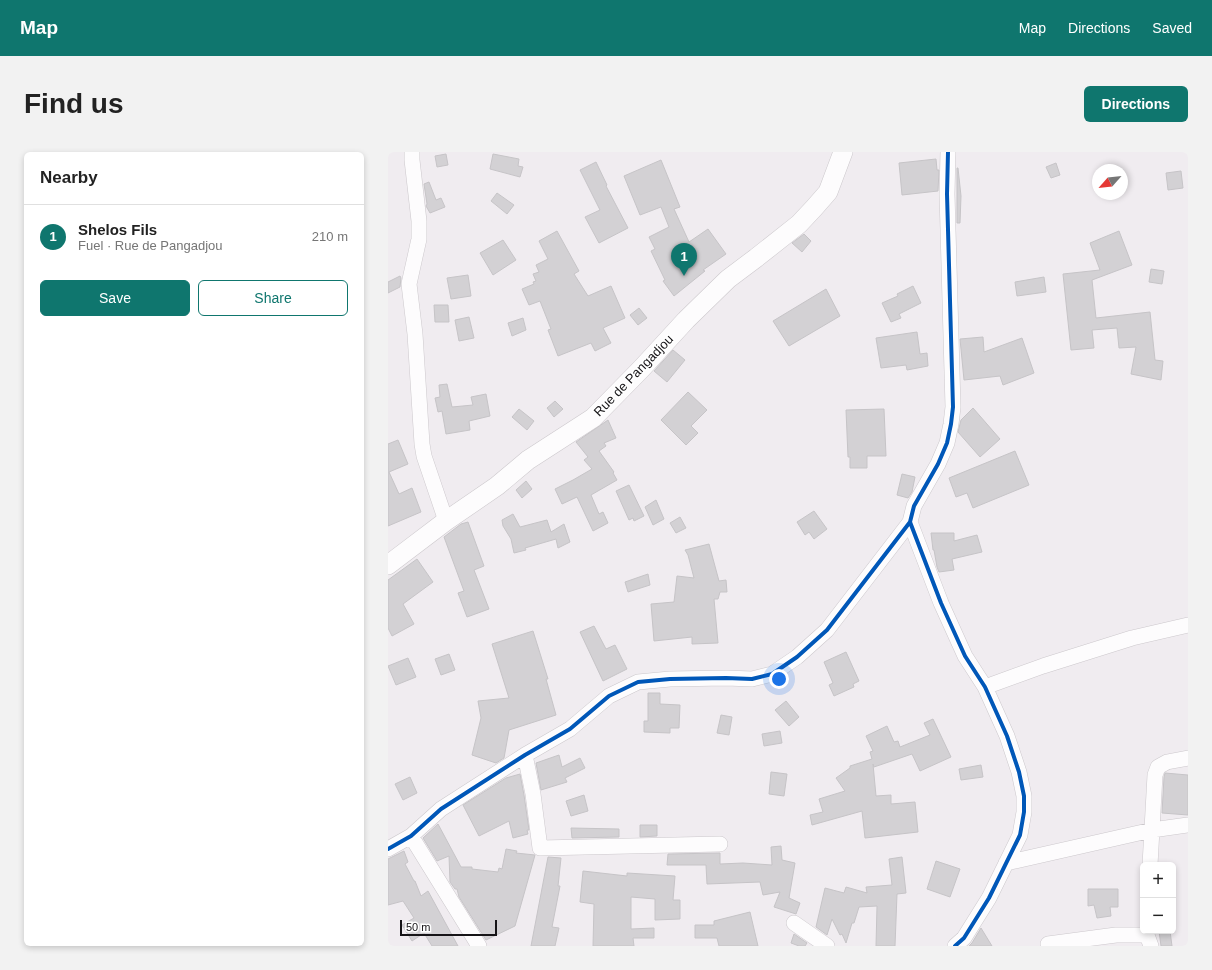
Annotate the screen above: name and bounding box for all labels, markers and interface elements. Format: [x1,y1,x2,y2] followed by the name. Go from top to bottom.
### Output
[20,17,58,38] text: Map
[1019,20,1046,36] text: Map
[1068,20,1130,36] text: Directions
[1152,20,1192,36] text: Saved
[1084,86,1188,122] button: Directions
[24,88,124,119] text: Find us
[1092,164,1128,200] north arrow
[40,168,98,187] text: Nearby
[78,221,157,238] text: Shelos Fils
[49,229,57,244] text: 1
[312,229,348,244] text: 210 m
[78,238,223,253] text: Fuel · Rue de Pangadjou
[671,243,697,276] pin: 1
[40,280,190,316] button: Save
[198,280,348,316] button: Share
[591,331,676,419] street label: Rue de Pangadjou
[769,669,789,689] your location
[1140,862,1176,934] map controls
[1140,862,1176,898] button: +
[1140,898,1176,934] button: −
[400,918,497,937] scale bar
[406,921,430,933] text: 50 m

